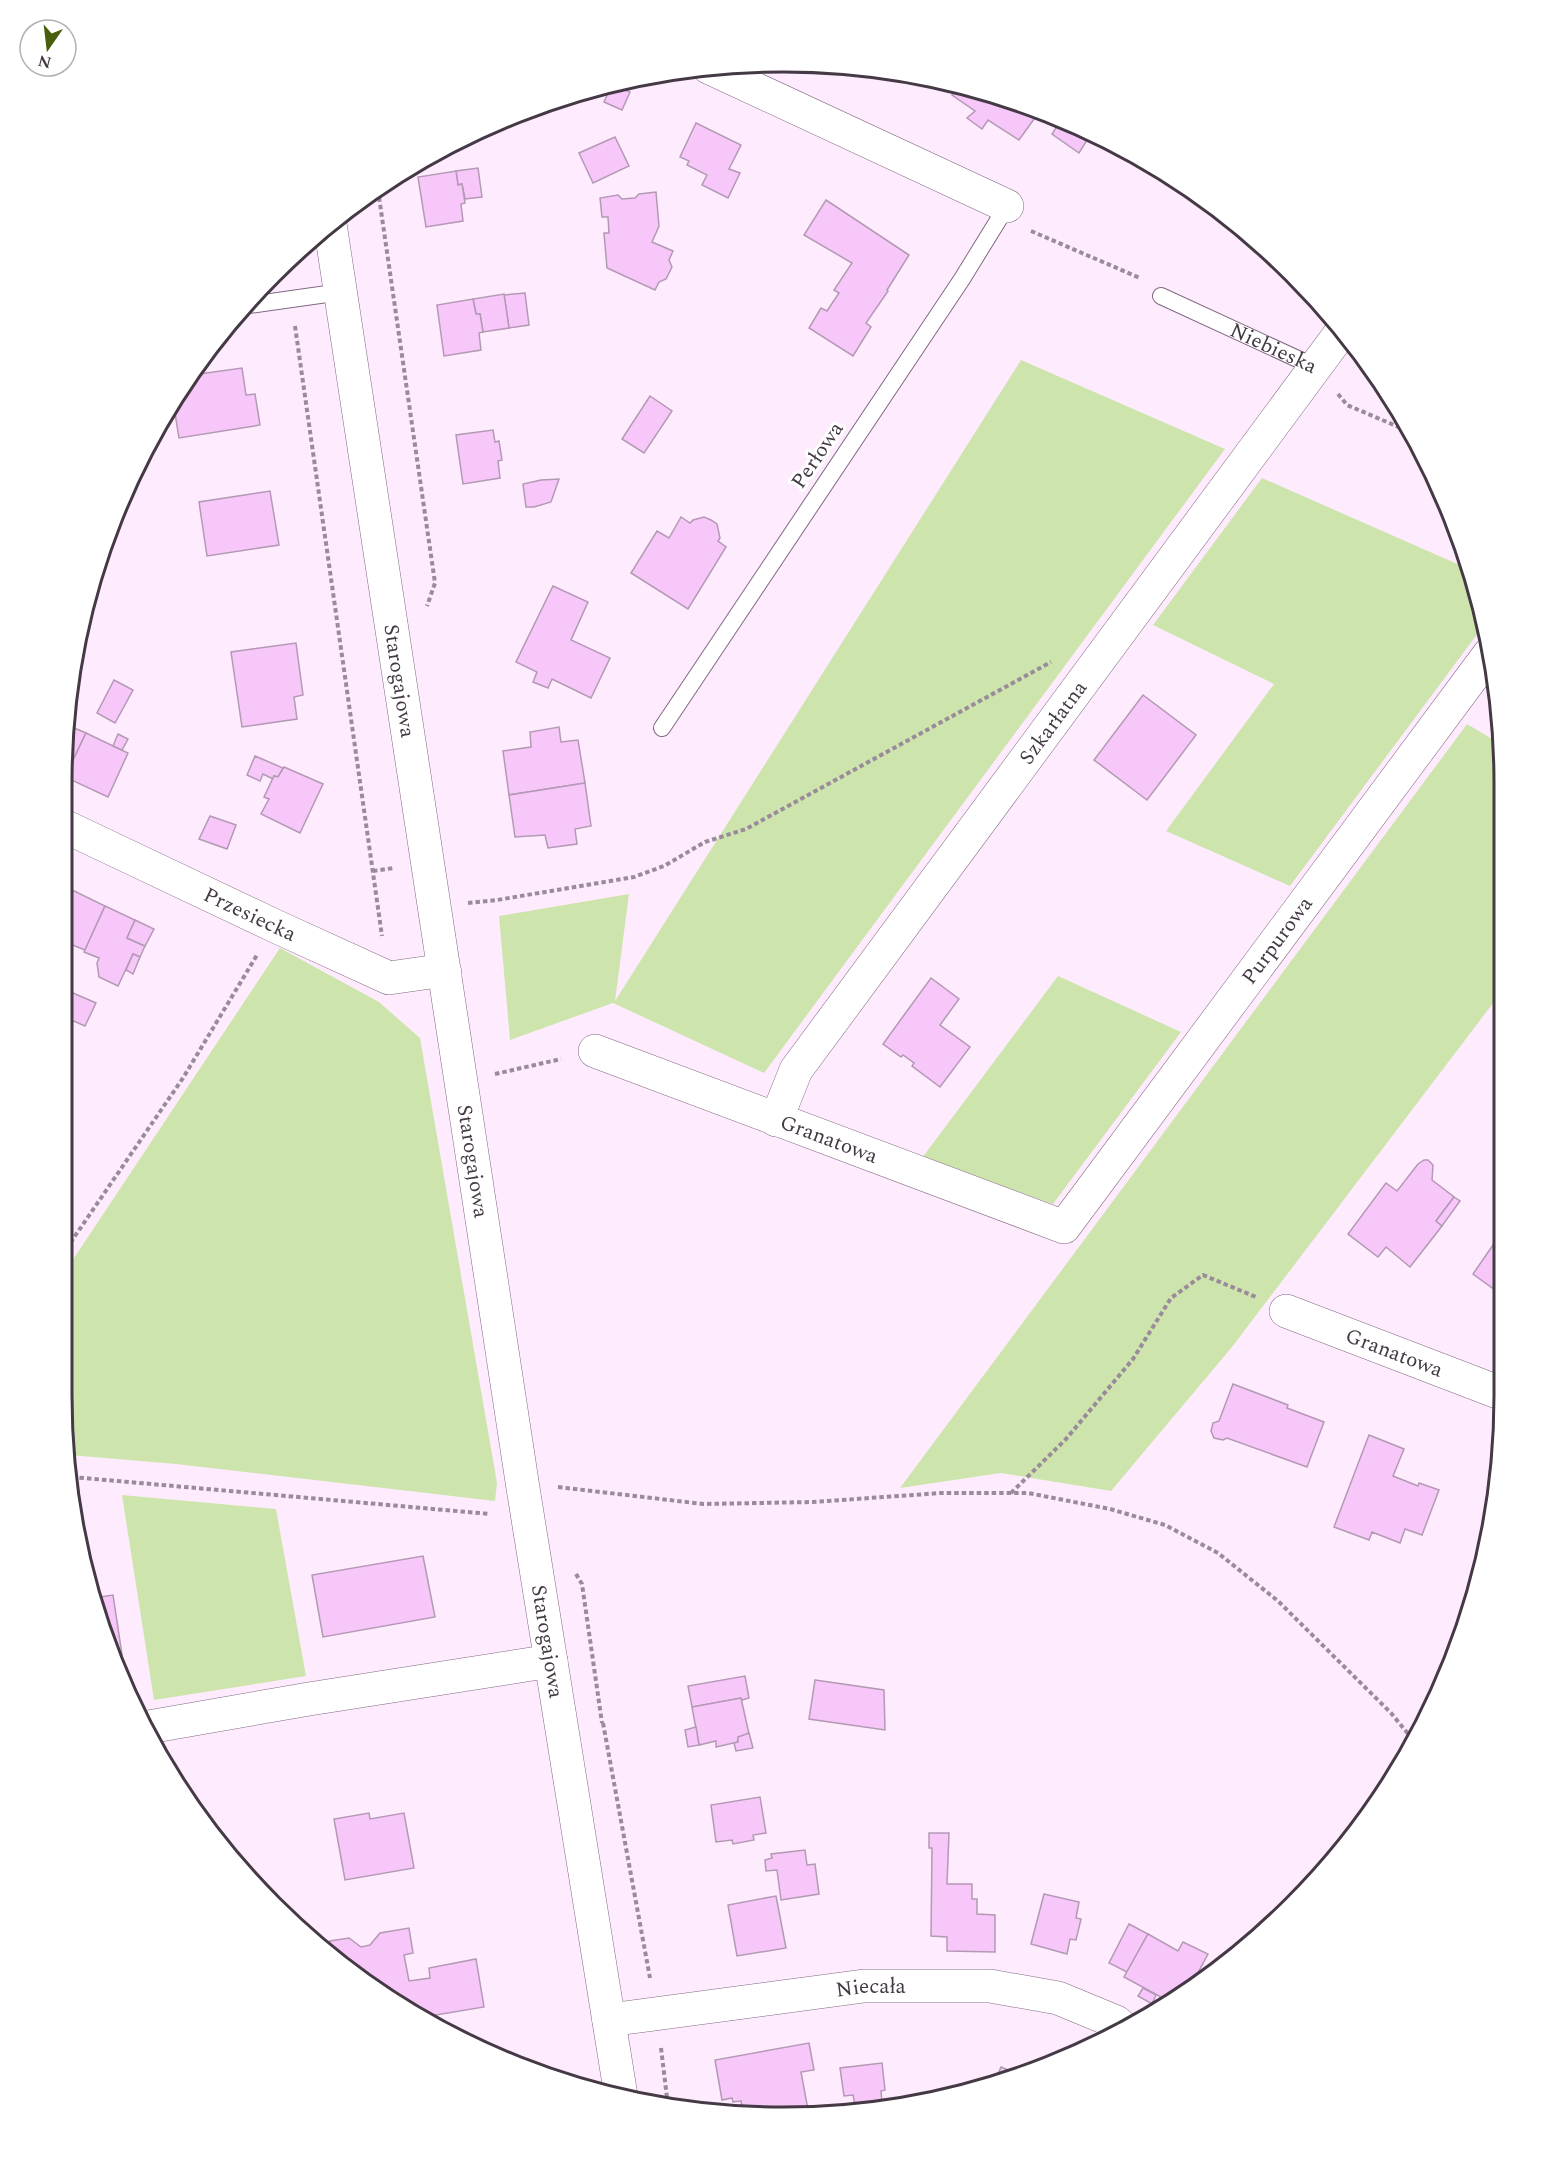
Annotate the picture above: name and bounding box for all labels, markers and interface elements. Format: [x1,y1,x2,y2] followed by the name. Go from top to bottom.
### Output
[18,18,78,78] north arrow
[35,48,54,75] text: N
[1224,315,1323,383] street label: Niebieska
[784,415,852,496] street label: Perłowa
[374,622,423,741] street label: Starogajowa
[1012,674,1096,772] street label: Szkarłatna
[198,879,302,951] street label: Przesiecka
[1234,889,1322,992] street label: Purpurowa
[448,1102,497,1221] street label: Starogajowa
[775,1107,883,1173] street label: Granatowa
[1341,1320,1448,1387] street label: Granatowa
[522,1583,572,1701] street label: Starogajowa
[834,1971,907,2007] street label: Niecała

